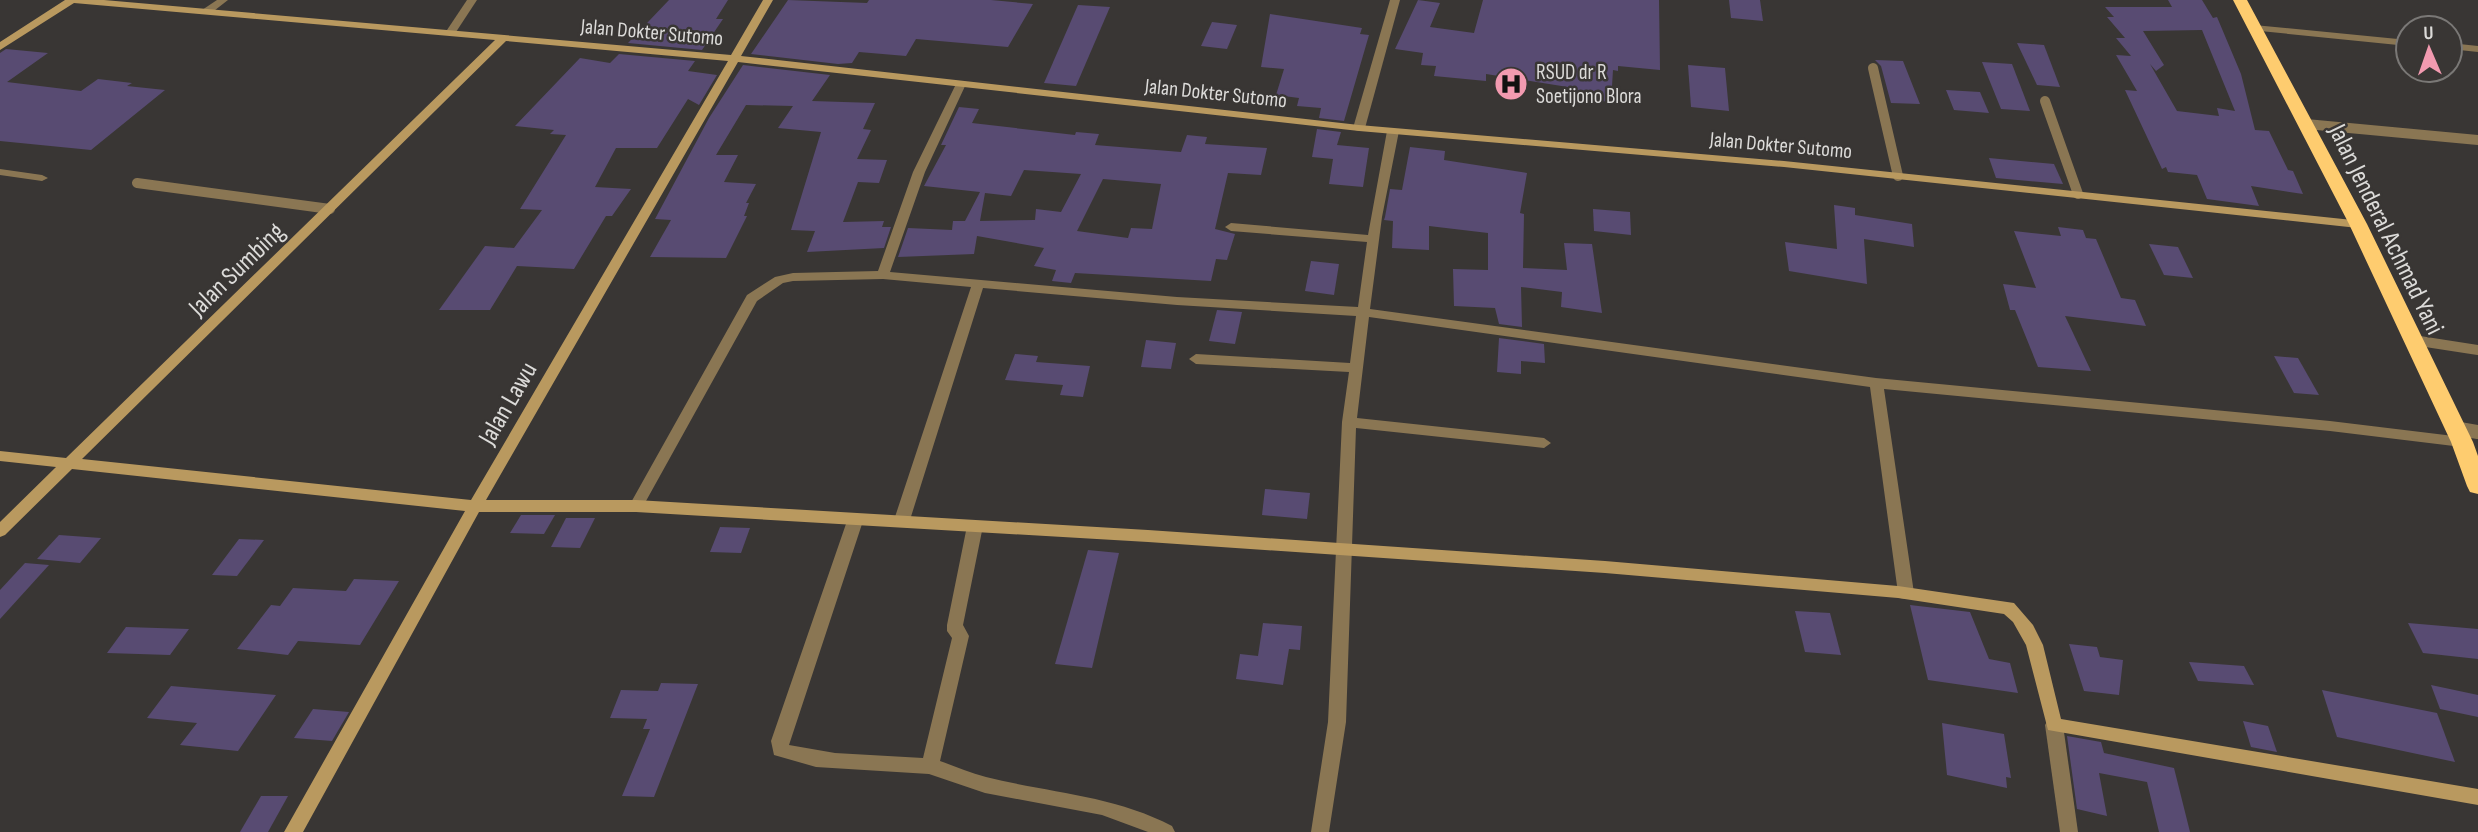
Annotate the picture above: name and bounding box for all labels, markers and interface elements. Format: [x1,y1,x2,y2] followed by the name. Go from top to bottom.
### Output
[579,14,724,51] street label: Jalan Dokter Sutomo
[2394,14,2464,84] north arrow
[2423,22,2434,45] text: U
[1536,60,1642,109] place label: RSUD dr R Soetijono Blora
[1492,65,1530,103] hospital icon: RSUD dr R Soetijono Blora
[1143,73,1288,113] street label: Jalan Dokter Sutomo
[2321,119,2450,340] street label: Jalan Jenderal Achmad Yani
[1708,127,1853,164] street label: Jalan Dokter Sutomo
[182,217,291,324] street label: Jalan Sumbing
[472,357,544,452] street label: Jalan Lawu

